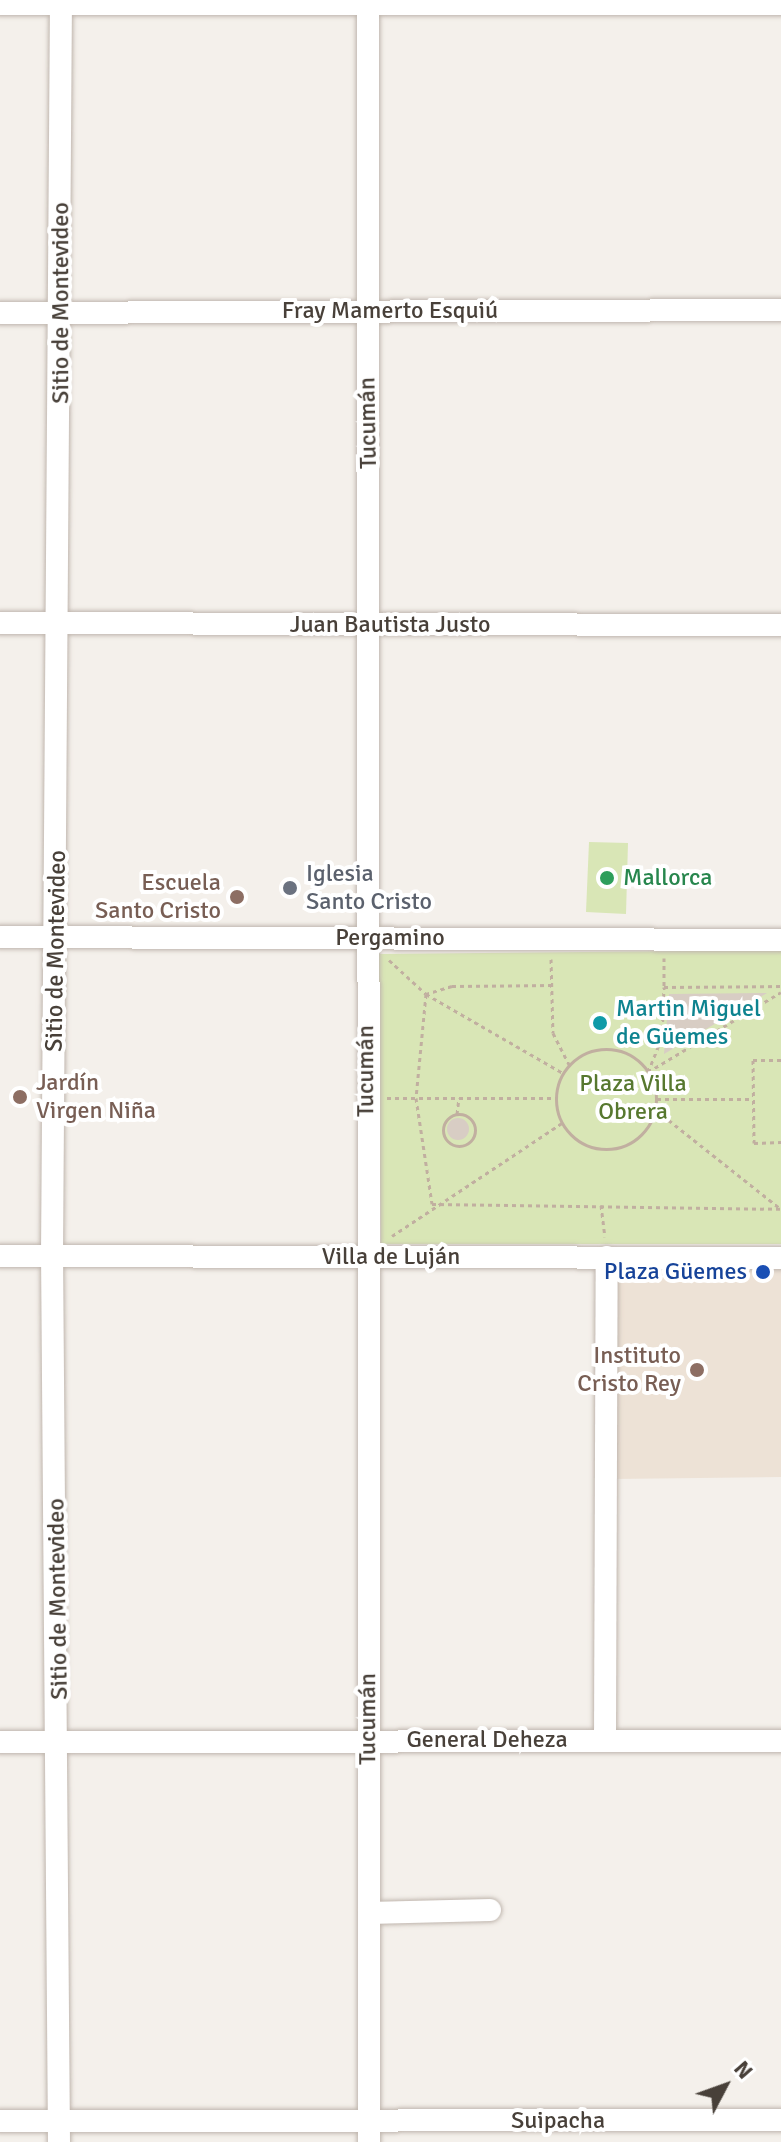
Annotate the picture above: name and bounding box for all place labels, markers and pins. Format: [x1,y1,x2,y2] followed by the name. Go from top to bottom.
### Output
[306,860,432,916] place label: Iglesia Santo Cristo
[623,864,712,892] place label: Mallorca
[95,869,221,925] place label: Escuela Santo Cristo
[598,869,616,887] marker: Mallorca
[281,879,299,897] marker: Iglesia Santo Cristo
[228,888,246,906] marker: Escuela Santo Cristo
[616,995,761,1051] place label: Martin Miguel de Güemes
[591,1014,609,1032] marker: Martin Miguel de Güemes
[36,1069,156,1125] place label: Jardín Virgen Niña
[11,1088,29,1106] marker: Jardín Virgen Niña
[604,1258,747,1286] place label: Plaza Güemes
[754,1263,772,1281] marker: Plaza Güemes
[577,1342,681,1398] place label: Instituto Cristo Rey
[688,1361,706,1379] marker: Instituto Cristo Rey

